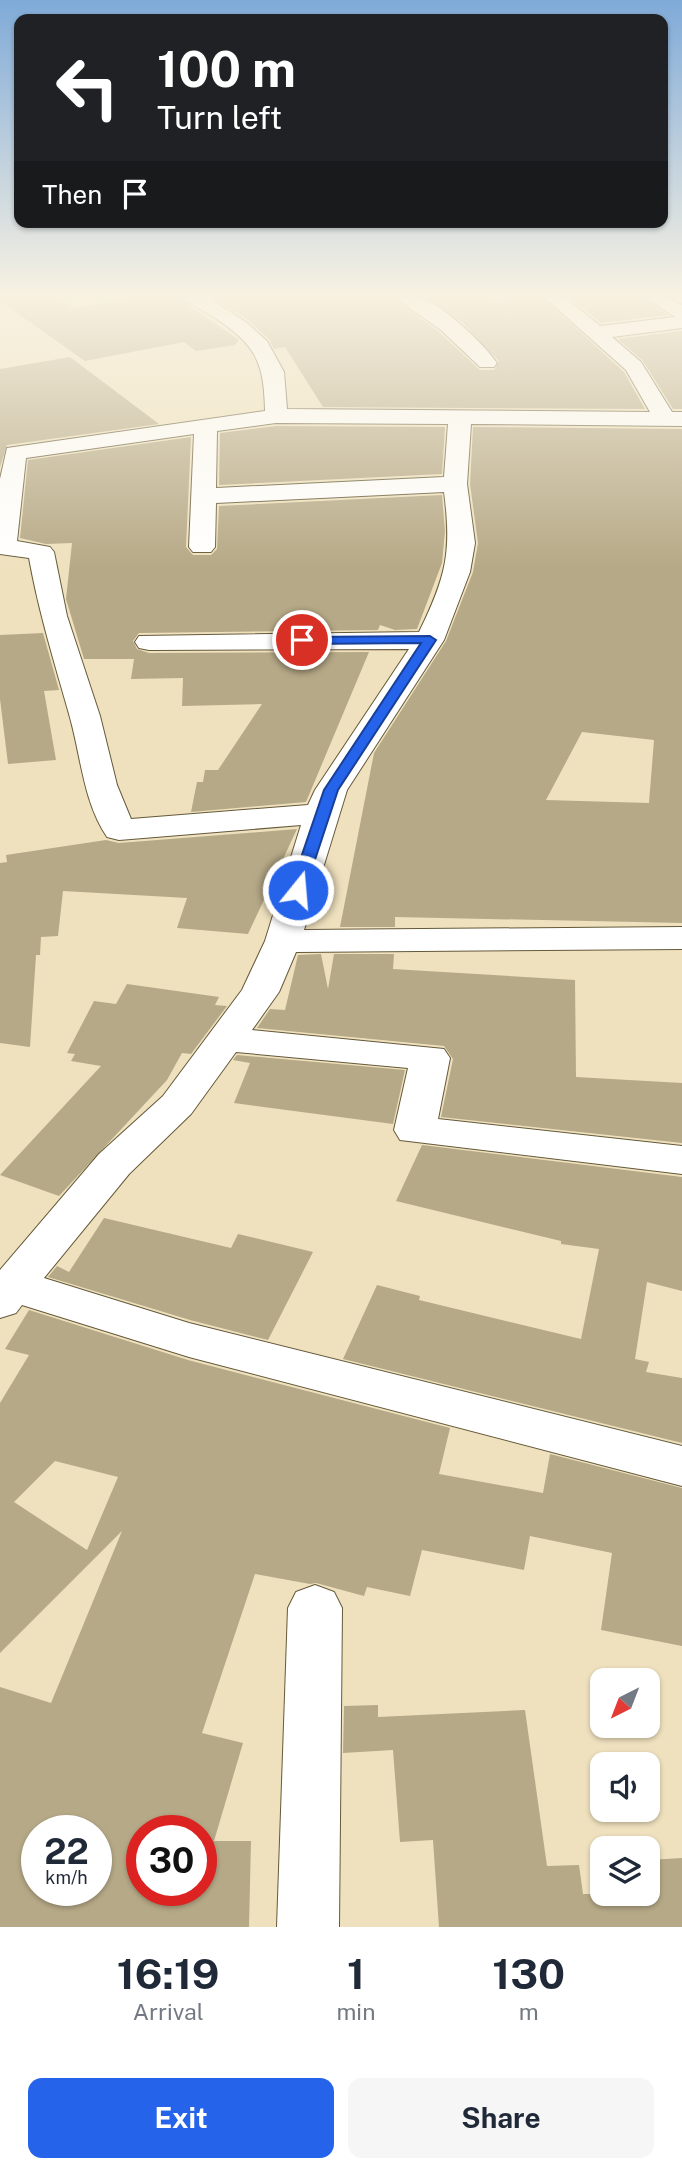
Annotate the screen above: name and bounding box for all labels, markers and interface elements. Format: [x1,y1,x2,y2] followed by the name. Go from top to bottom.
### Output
[157,40,296,98] text: 100 m
[42,42,133,133] icon: left
[157,99,282,136] text: Turn left
[116,175,154,213] icon: arrive
[42,179,102,210] text: Then
[272,610,332,670] pin
[283,621,321,659] icon: arrive
[261,853,335,927] position arrow
[590,1668,660,1738] north arrow
[590,1668,660,1906] map controls
[590,1752,660,1822] button: sound
[126,1815,217,1906] speed limit sign: 30
[44,1831,89,1872] text: 22
[590,1836,660,1906] button: layers
[45,1867,88,1888] text: km/h
[117,1949,220,1998] text: 16:19
[347,1949,365,1998] text: 1
[492,1949,565,1998] text: 130
[133,1998,204,2025] text: Arrival
[336,1998,375,2025] text: min
[519,1998,539,2025] text: m
[28,2078,334,2158] button: Exit
[348,2078,654,2158] button: Share

